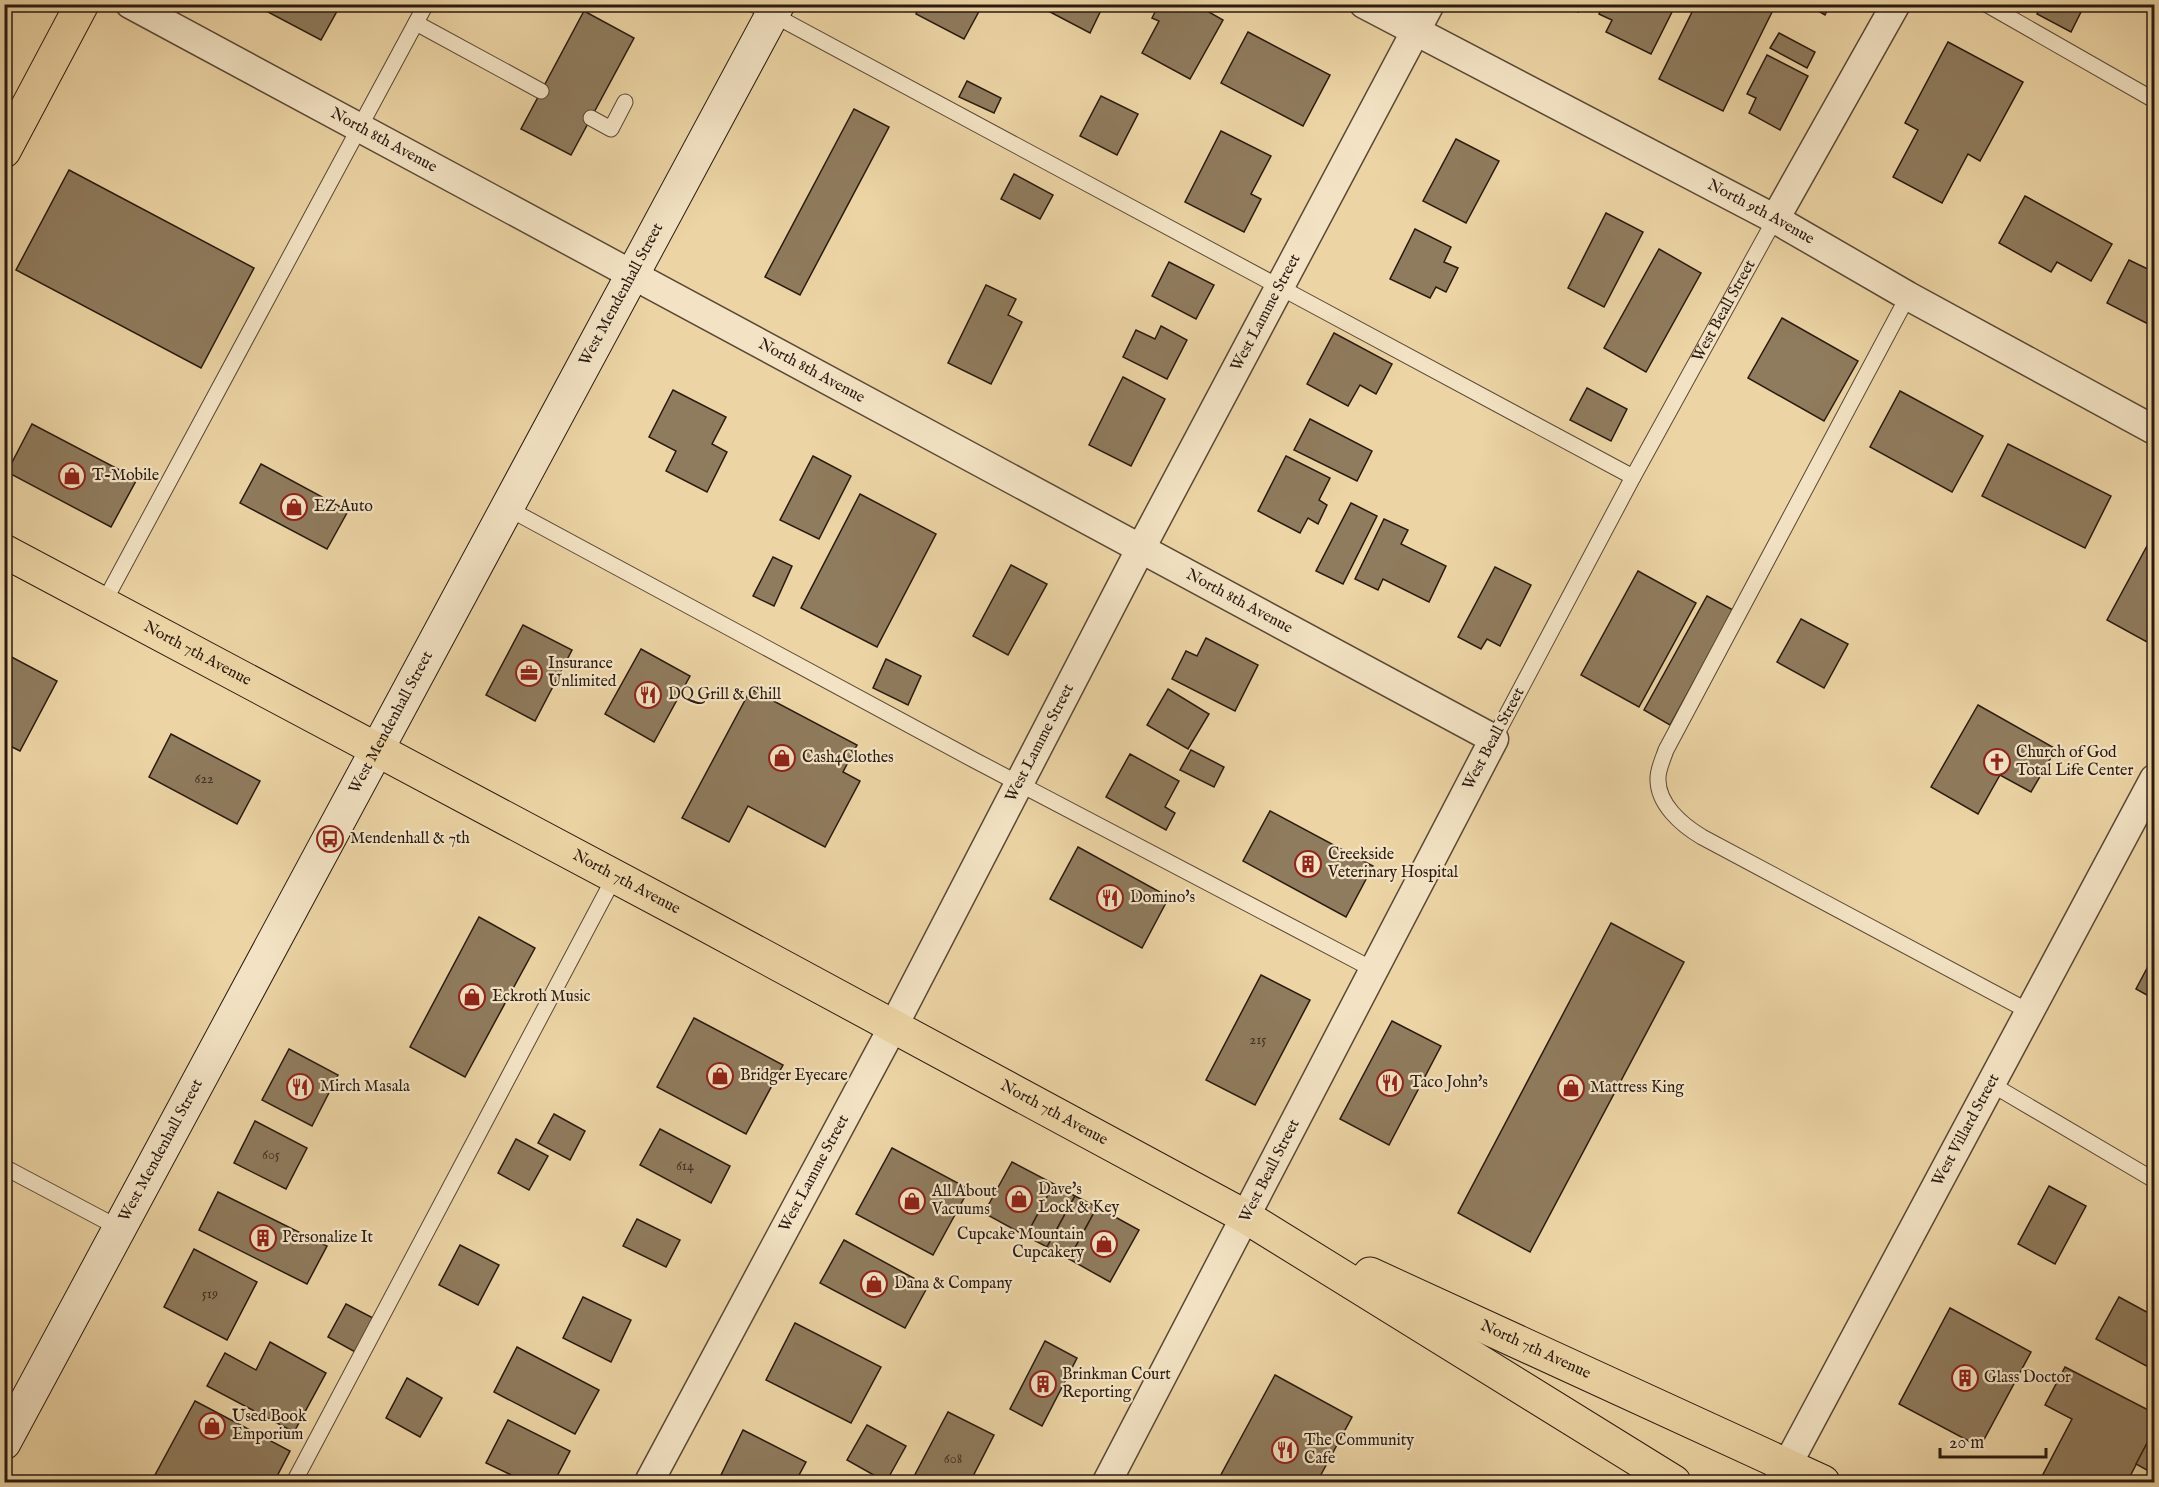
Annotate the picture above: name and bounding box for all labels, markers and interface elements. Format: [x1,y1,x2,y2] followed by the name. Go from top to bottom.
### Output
[327,104,440,177] street label: North 8th Avenue
[1704,175,1818,249] street label: North 9th Avenue
[575,219,668,369] street label: West Mendenhall Street
[1227,250,1306,375] street label: West Lamme Street
[1688,256,1761,366] street label: West Beall Street
[755,334,868,408] street label: North 8th Avenue
[57,461,87,491] shop icon: T-Mobile
[92,466,159,486] place label: T-Mobile
[279,492,309,522] shop icon: EZ Auto
[314,497,373,517] place label: EZ Auto
[1182,565,1296,639] street label: North 8th Avenue
[140,617,255,691] street label: North 7th Avenue
[345,647,438,797] street label: West Mendenhall Street
[548,654,617,692] place label: Insurance Unlimited
[514,658,544,688] office icon: Insurance Unlimited
[633,680,663,710] restaurant icon: DQ Grill & Chill
[1001,680,1079,805] street label: West Lamme Street
[1459,684,1530,794] street label: West Beall Street
[668,685,782,705] place label: DQ Grill & Chill
[767,743,797,773] shop icon: Cash4Clothes
[2016,743,2133,781] place label: Church of God Total Life Center
[1982,747,2012,777] church icon: Church of God Total Life Center
[802,748,894,768] place label: Cash4Clothes
[194,770,214,788] house number: 622
[315,824,345,854] bus stop icon: Mendenhall & 7th
[350,829,470,849] place label: Mendenhall & 7th
[1327,845,1459,883] place label: Creekside Veterinary Hospital
[569,846,684,919] street label: North 7th Avenue
[1293,849,1323,879] building icon: Creekside Veterinary Hospital
[1095,883,1125,913] restaurant icon: Domino's
[1130,888,1196,908] place label: Domino's
[457,982,487,1012] shop icon: Eckroth Music
[492,987,591,1007] place label: Eckroth Music
[1250,1031,1266,1049] house number: 215
[705,1061,735,1091] shop icon: Bridger Eyecare
[740,1066,848,1086] place label: Bridger Eyecare
[1375,1068,1405,1098] restaurant icon: Taco John's
[1928,1070,2005,1190] street label: West Villard Street
[285,1072,315,1102] restaurant icon: Mirch Masala
[1410,1073,1488,1093] place label: Taco John's
[1556,1073,1586,1103] shop icon: Mattress King
[115,1075,208,1225] street label: West Mendenhall Street
[997,1076,1111,1150] street label: North 7th Avenue
[320,1077,410,1097] place label: Mirch Masala
[1590,1078,1684,1098] place label: Mattress King
[775,1111,854,1236] street label: West Lamme Street
[1235,1116,1305,1226] street label: West Beall Street
[262,1146,280,1164] house number: 605
[676,1157,694,1175] house number: 614
[1038,1180,1120,1218] place label: Dave's Lock & Key
[931,1182,997,1220] place label: All About Vacuums
[1004,1184,1034,1214] shop icon: Dave's Lock & Key
[897,1186,927,1216] shop icon: All About Vacuums
[248,1223,278,1253] building icon: Personalize It
[957,1225,1084,1263] place label: Cupcake Mountain Cupcakery
[282,1228,374,1248] place label: Personalize It
[1089,1229,1119,1259] shop icon: Cupcake Mountain Cupcakery
[859,1269,889,1299] shop icon: Dana & Company
[894,1274,1013,1294] place label: Dana & Company
[202,1285,218,1303] house number: 519
[1477,1316,1594,1384] street label: North 7th Avenue
[1950,1363,1980,1393] building icon: Glass Doctor
[1062,1365,1171,1403] place label: Brinkman Court Reporting
[1984,1368,2071,1388] place label: Glass Doctor
[1028,1369,1058,1399] building icon: Brinkman Court Reporting
[232,1407,307,1445] place label: Used Book Emporium
[197,1411,227,1441] shop icon: Used Book Emporium
[1940,1421,2046,1459] scale bar
[1304,1431,1414,1469] place label: The Community Cafe
[1949,1432,1984,1455] text: 20 m
[1270,1435,1300,1465] restaurant icon: The Community Cafe
[944,1450,962,1468] house number: 608

